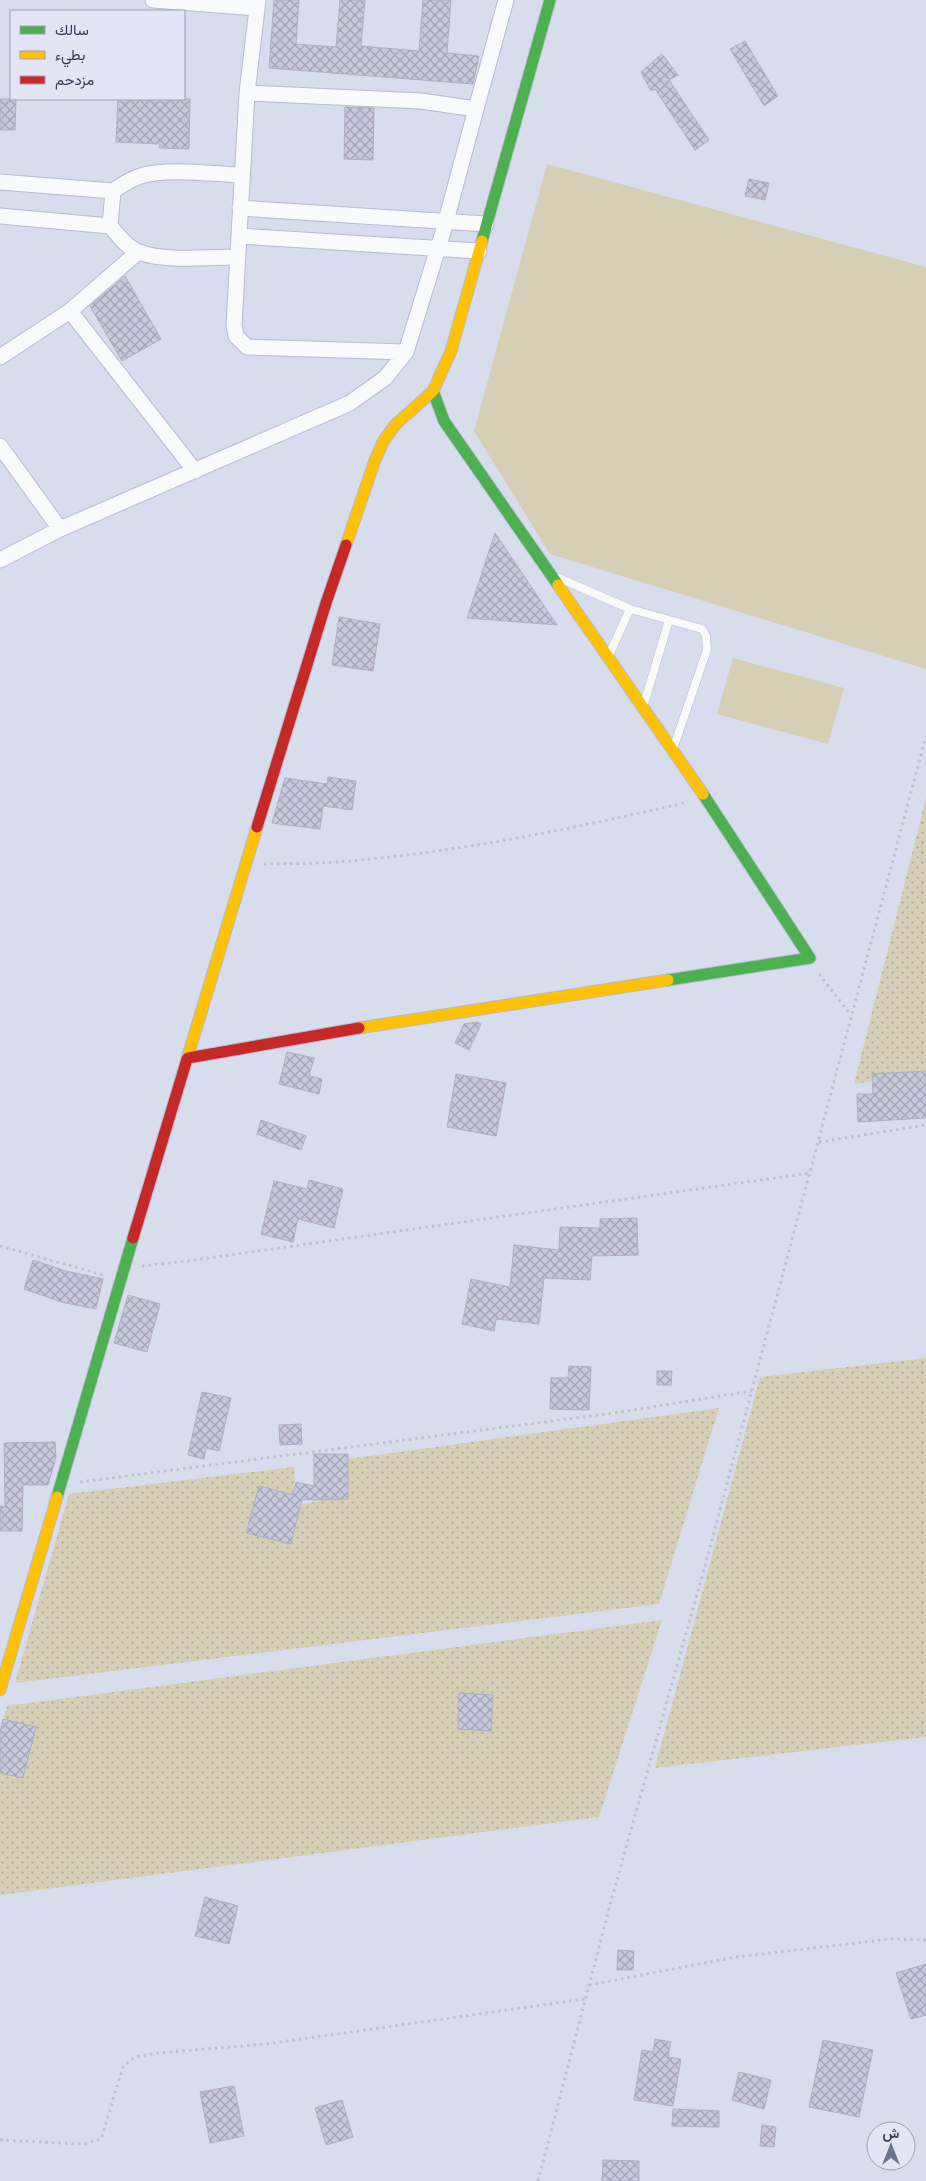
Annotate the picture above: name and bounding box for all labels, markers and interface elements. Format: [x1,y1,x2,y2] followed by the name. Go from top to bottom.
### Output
[10,10,185,100] legend
[55,20,89,39] text: سالك
[55,45,85,68] text: بطيء
[55,70,94,90] text: مزدحم
[866,2121,916,2171] north arrow
[883,2124,900,2142] text: ش

